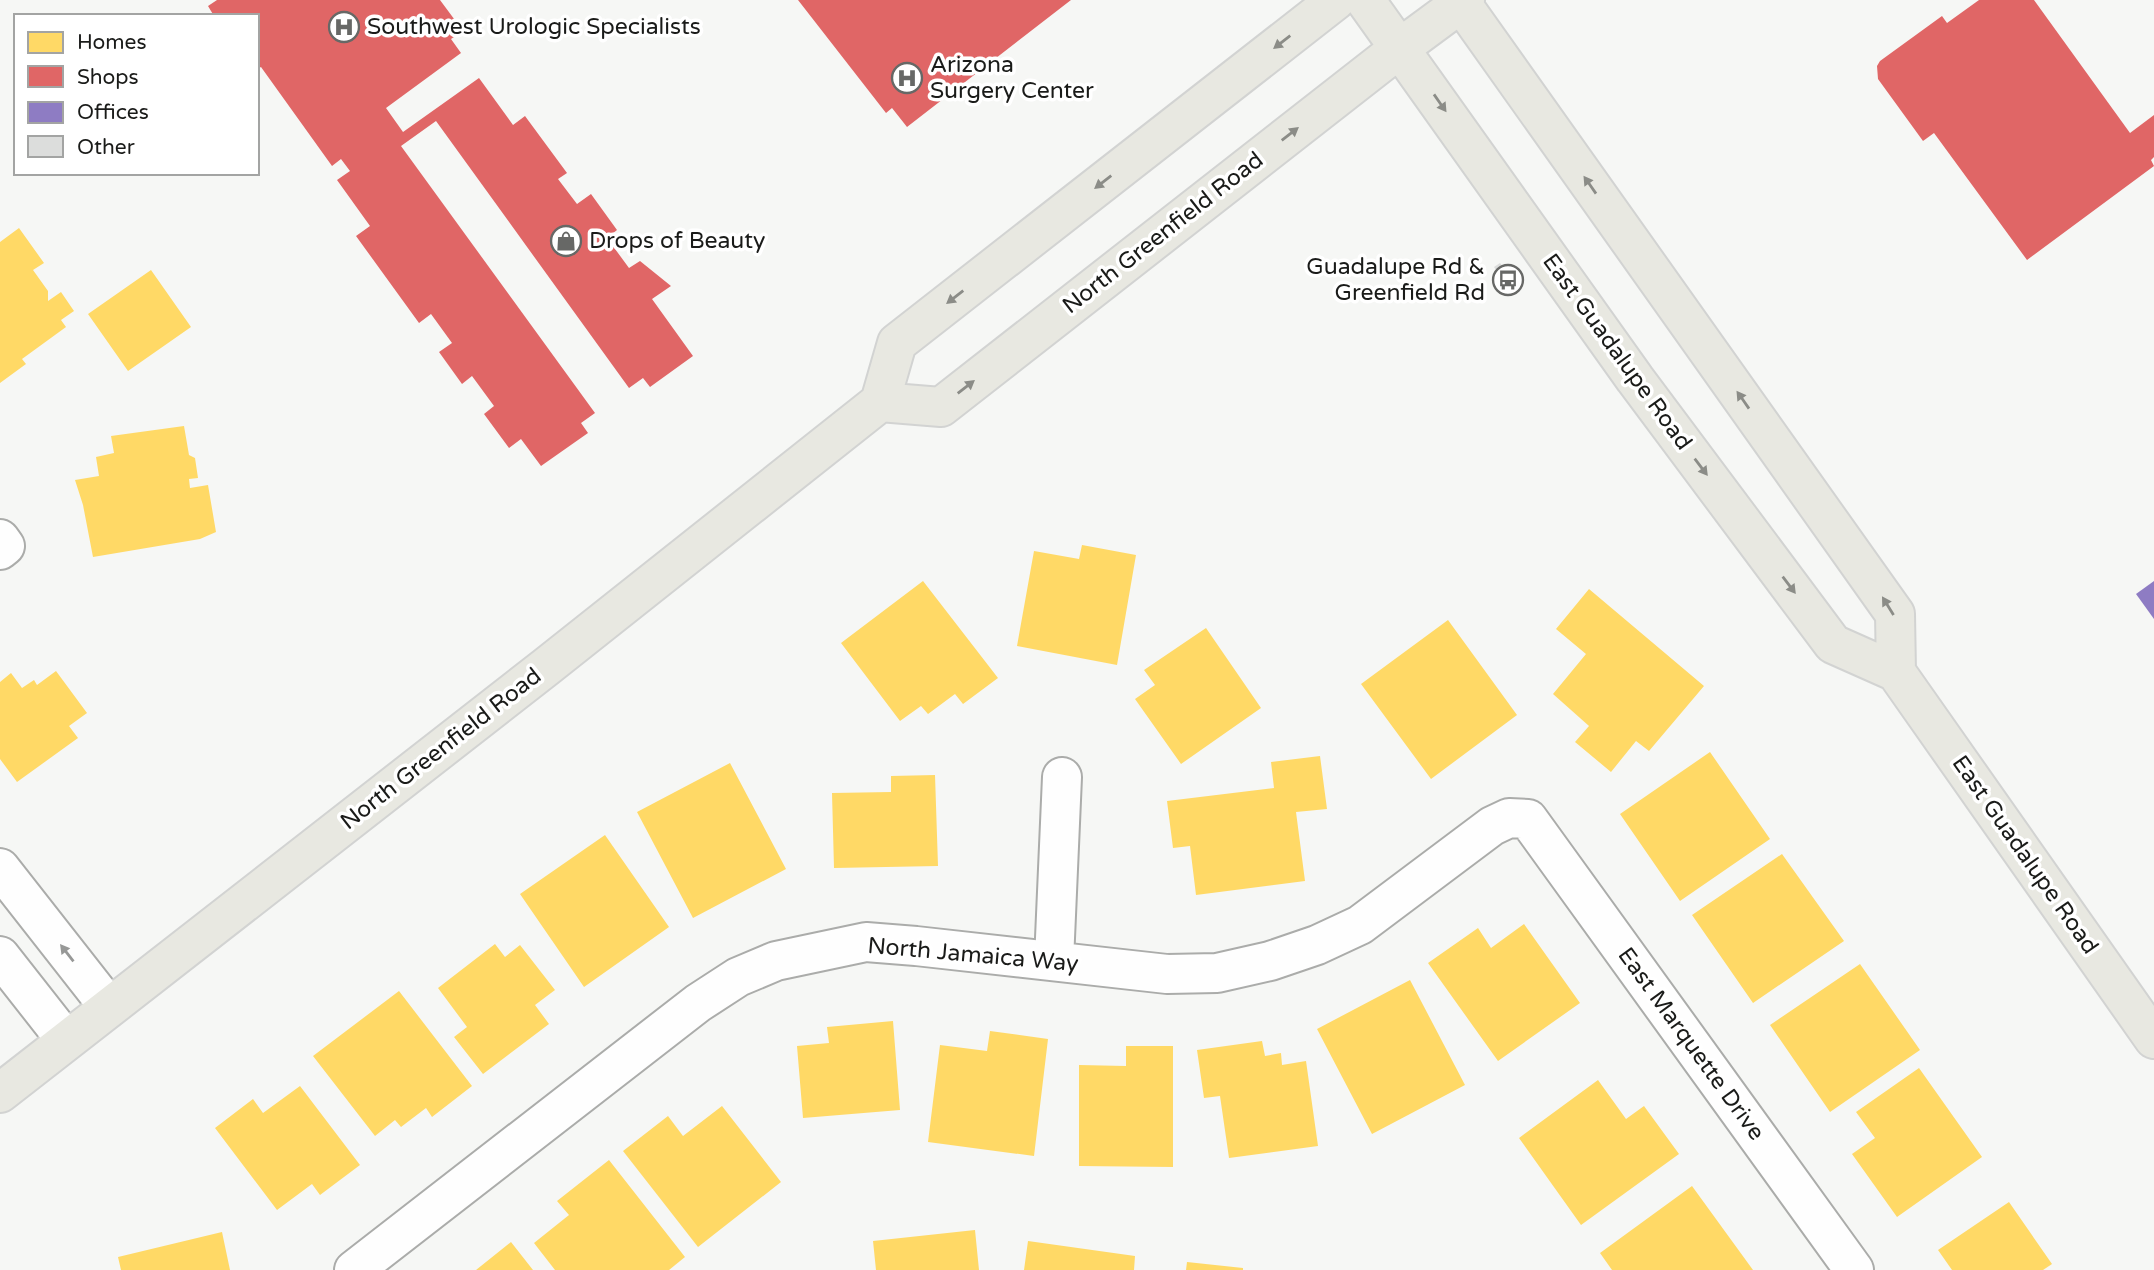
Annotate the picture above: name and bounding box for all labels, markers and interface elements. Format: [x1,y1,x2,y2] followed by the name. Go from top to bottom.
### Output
[327,10,361,44] hospital icon: Southwest Urologic Specialists
[367,13,701,41] place label: Southwest Urologic Specialists
[14,14,259,175] legend
[77,30,147,55] text: Homes
[1274,34,1291,49] one-way arrow
[930,51,1094,105] place label: Arizona Surgery Center
[890,61,924,95] hospital icon: Arizona Surgery Center
[77,65,139,90] text: Shops
[1433,94,1447,112] one-way arrow
[77,100,149,125] text: Offices
[1281,126,1299,141] one-way arrow
[77,135,135,160] text: Other
[1057,146,1269,320] street label: North Greenfield Road
[1094,174,1112,189] one-way arrow
[1584,176,1598,194] one-way arrow
[549,224,583,258] shop icon: Drops of Beauty
[589,227,765,255] place label: Drops of Beauty
[1536,248,1698,456] street label: East Guadalupe Road
[1306,253,1485,307] place label: Guadalupe Rd & Greenfield Rd
[1491,263,1525,297] bus stop icon: Guadalupe Rd & Greenfield Rd
[946,290,964,304] one-way arrow
[958,380,975,395] one-way arrow
[1736,391,1750,409] one-way arrow
[1693,458,1707,476] one-way arrow
[1781,576,1795,594] one-way arrow
[1882,596,1895,616] one-way arrow
[335,662,547,836] street label: North Greenfield Road
[1946,750,2104,960] street label: East Guadalupe Road
[866,932,1080,978] street label: North Jamaica Way
[1612,942,1770,1146] street label: East Marquette Drive
[60,945,75,962] one-way arrow

